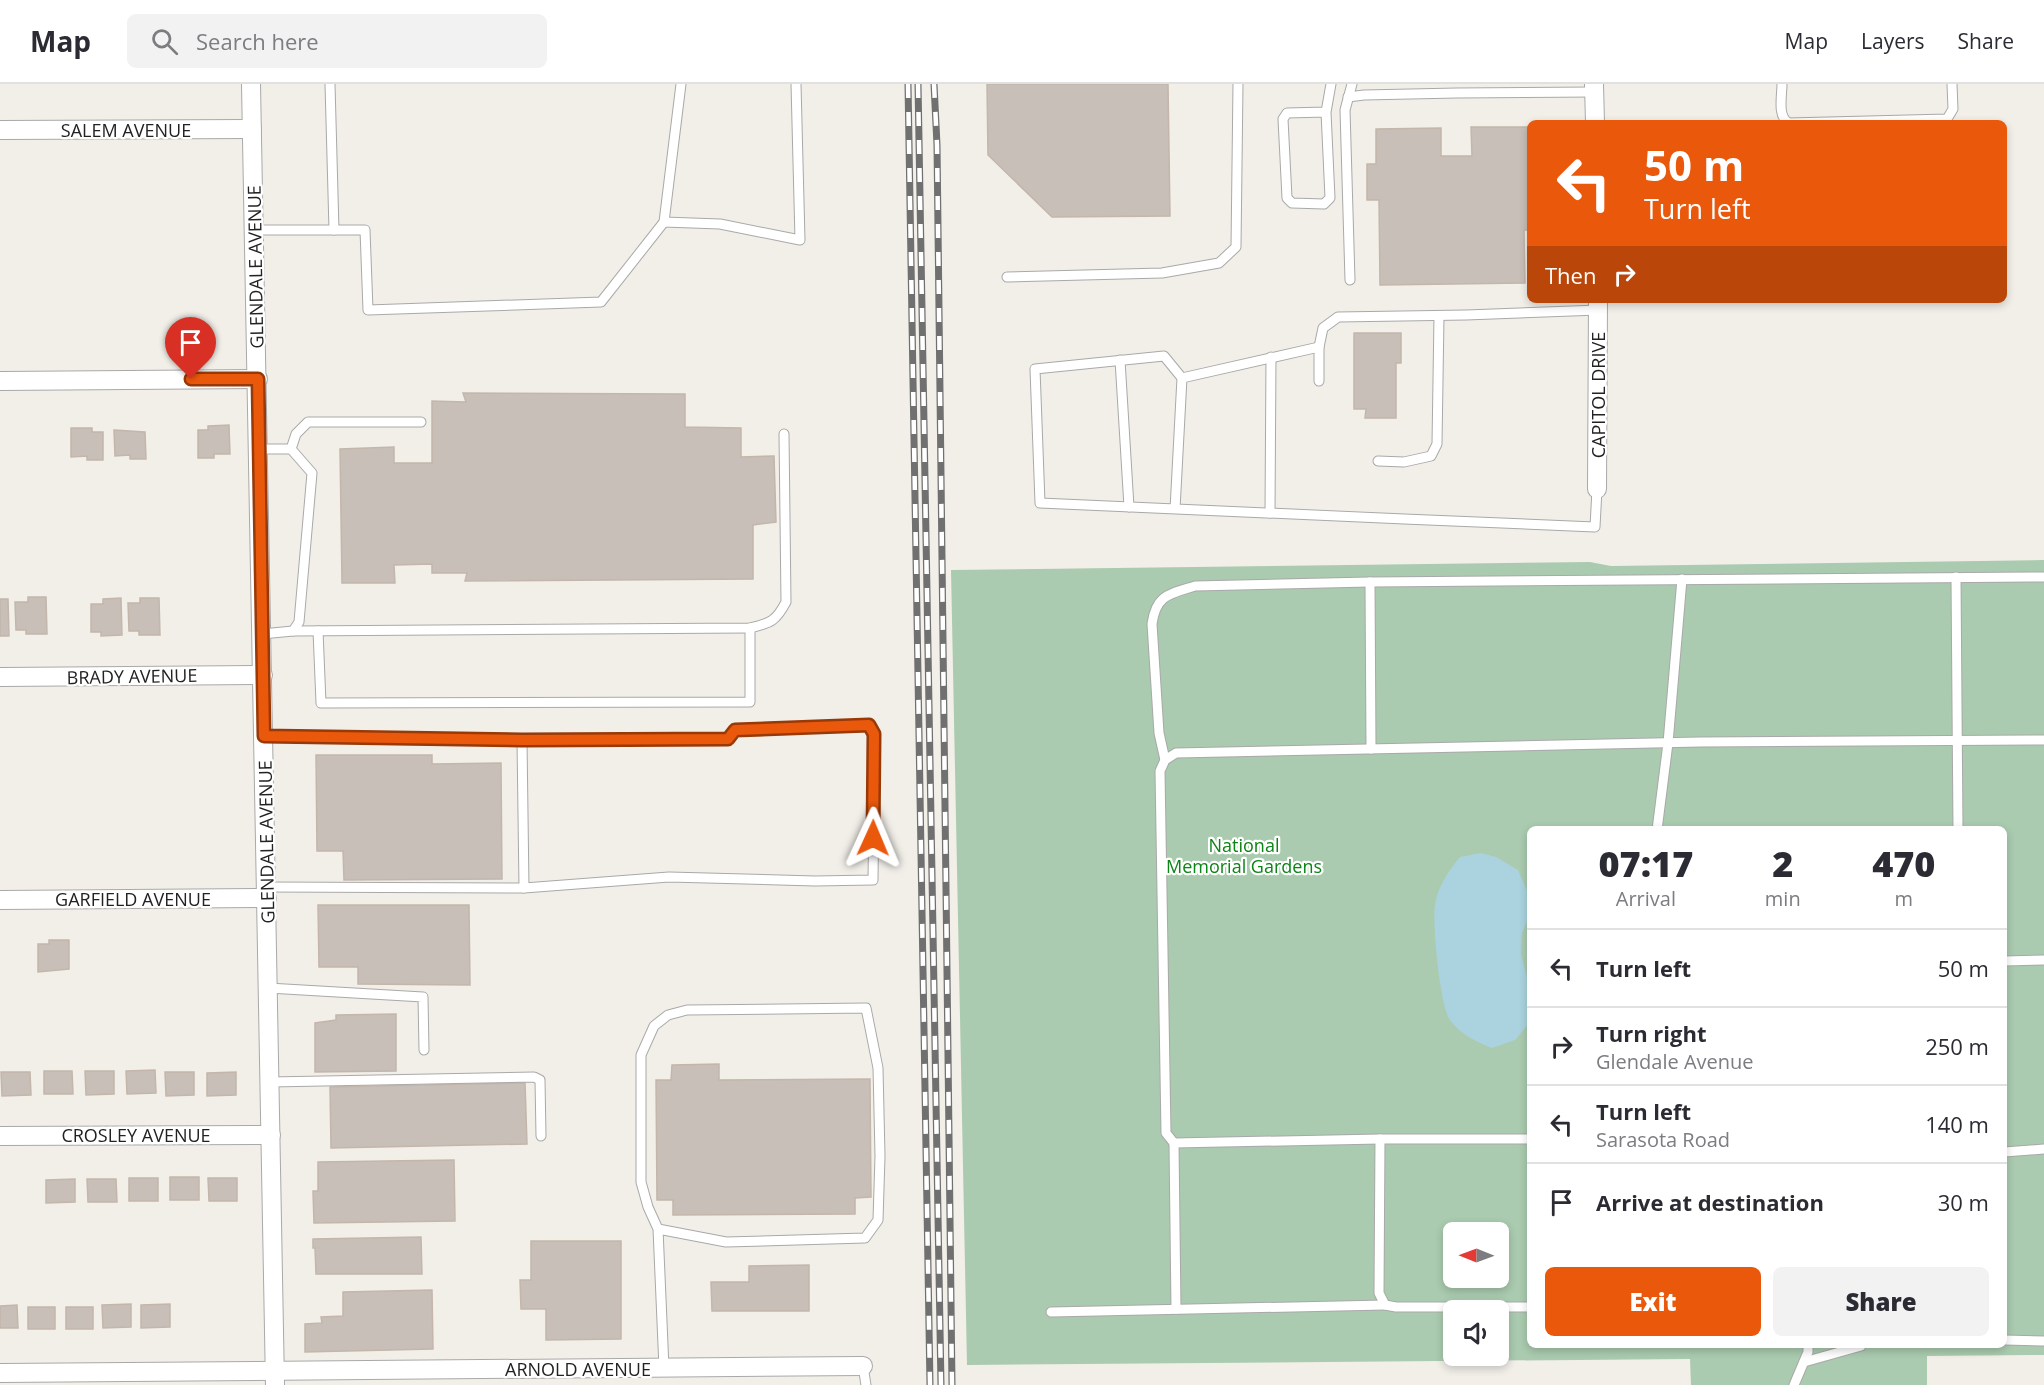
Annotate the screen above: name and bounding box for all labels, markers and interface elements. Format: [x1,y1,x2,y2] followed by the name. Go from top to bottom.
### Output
[127,14,547,68] search box
[30,22,91,60] text: Map
[148,25,181,58] icon: search
[196,26,319,56] text: Search here
[1785,27,1828,55] text: Map
[1861,27,1925,55] text: Layers
[1958,27,2014,55] text: Share
[61,118,191,142] street label: SALEM AVENUE
[1644,136,1744,193] text: 50 m
[1545,144,1623,222] icon: left
[242,185,268,349] street label: GLENDALE AVENUE
[1644,190,1751,227] text: Turn left
[1608,258,1641,291] icon: right
[1545,260,1596,290] text: Then
[165,317,216,379] pin
[174,326,207,359] icon: arrive
[1586,332,1610,458] street label: CAPITOL DRIVE
[66,663,198,689] street label: BRADY AVENUE
[253,760,279,924] street label: GLENDALE AVENUE
[841,806,905,870] position arrow
[1166,833,1322,878] park label: National Memorial Gardens
[1599,839,1693,888] text: 07:17
[1772,839,1793,888] text: 2
[1872,839,1935,888] text: 470
[1616,885,1676,912] text: Arrival
[1765,885,1801,912] text: min
[1895,885,1913,912] text: m
[55,887,211,911] street label: GARFIELD AVENUE
[1545,952,1578,985] icon: left
[1596,953,1691,983] text: Turn left
[1938,953,1989,983] text: 50 m
[1596,1018,1707,1048] text: Turn right
[1545,1030,1578,1063] icon: right
[1925,1031,1989,1061] text: 250 m
[1596,1048,1754,1075] text: Glendale Avenue
[1596,1096,1691,1126] text: Turn left
[1545,1108,1578,1141] icon: left
[1925,1109,1989,1139] text: 140 m
[61,1123,211,1147] street label: CROSLEY AVENUE
[1596,1126,1730,1153] text: Sarasota Road
[1545,1186,1578,1219] icon: arrive
[1596,1187,1824,1217] text: Arrive at destination
[1938,1187,1989,1217] text: 30 m
[1443,1222,1509,1288] north arrow
[1443,1222,1509,1366] map controls
[1545,1267,1761,1336] button: Exit
[1773,1267,1989,1336] button: Share
[1443,1300,1509,1366] button: sound
[505,1357,651,1381] street label: ARNOLD AVENUE

